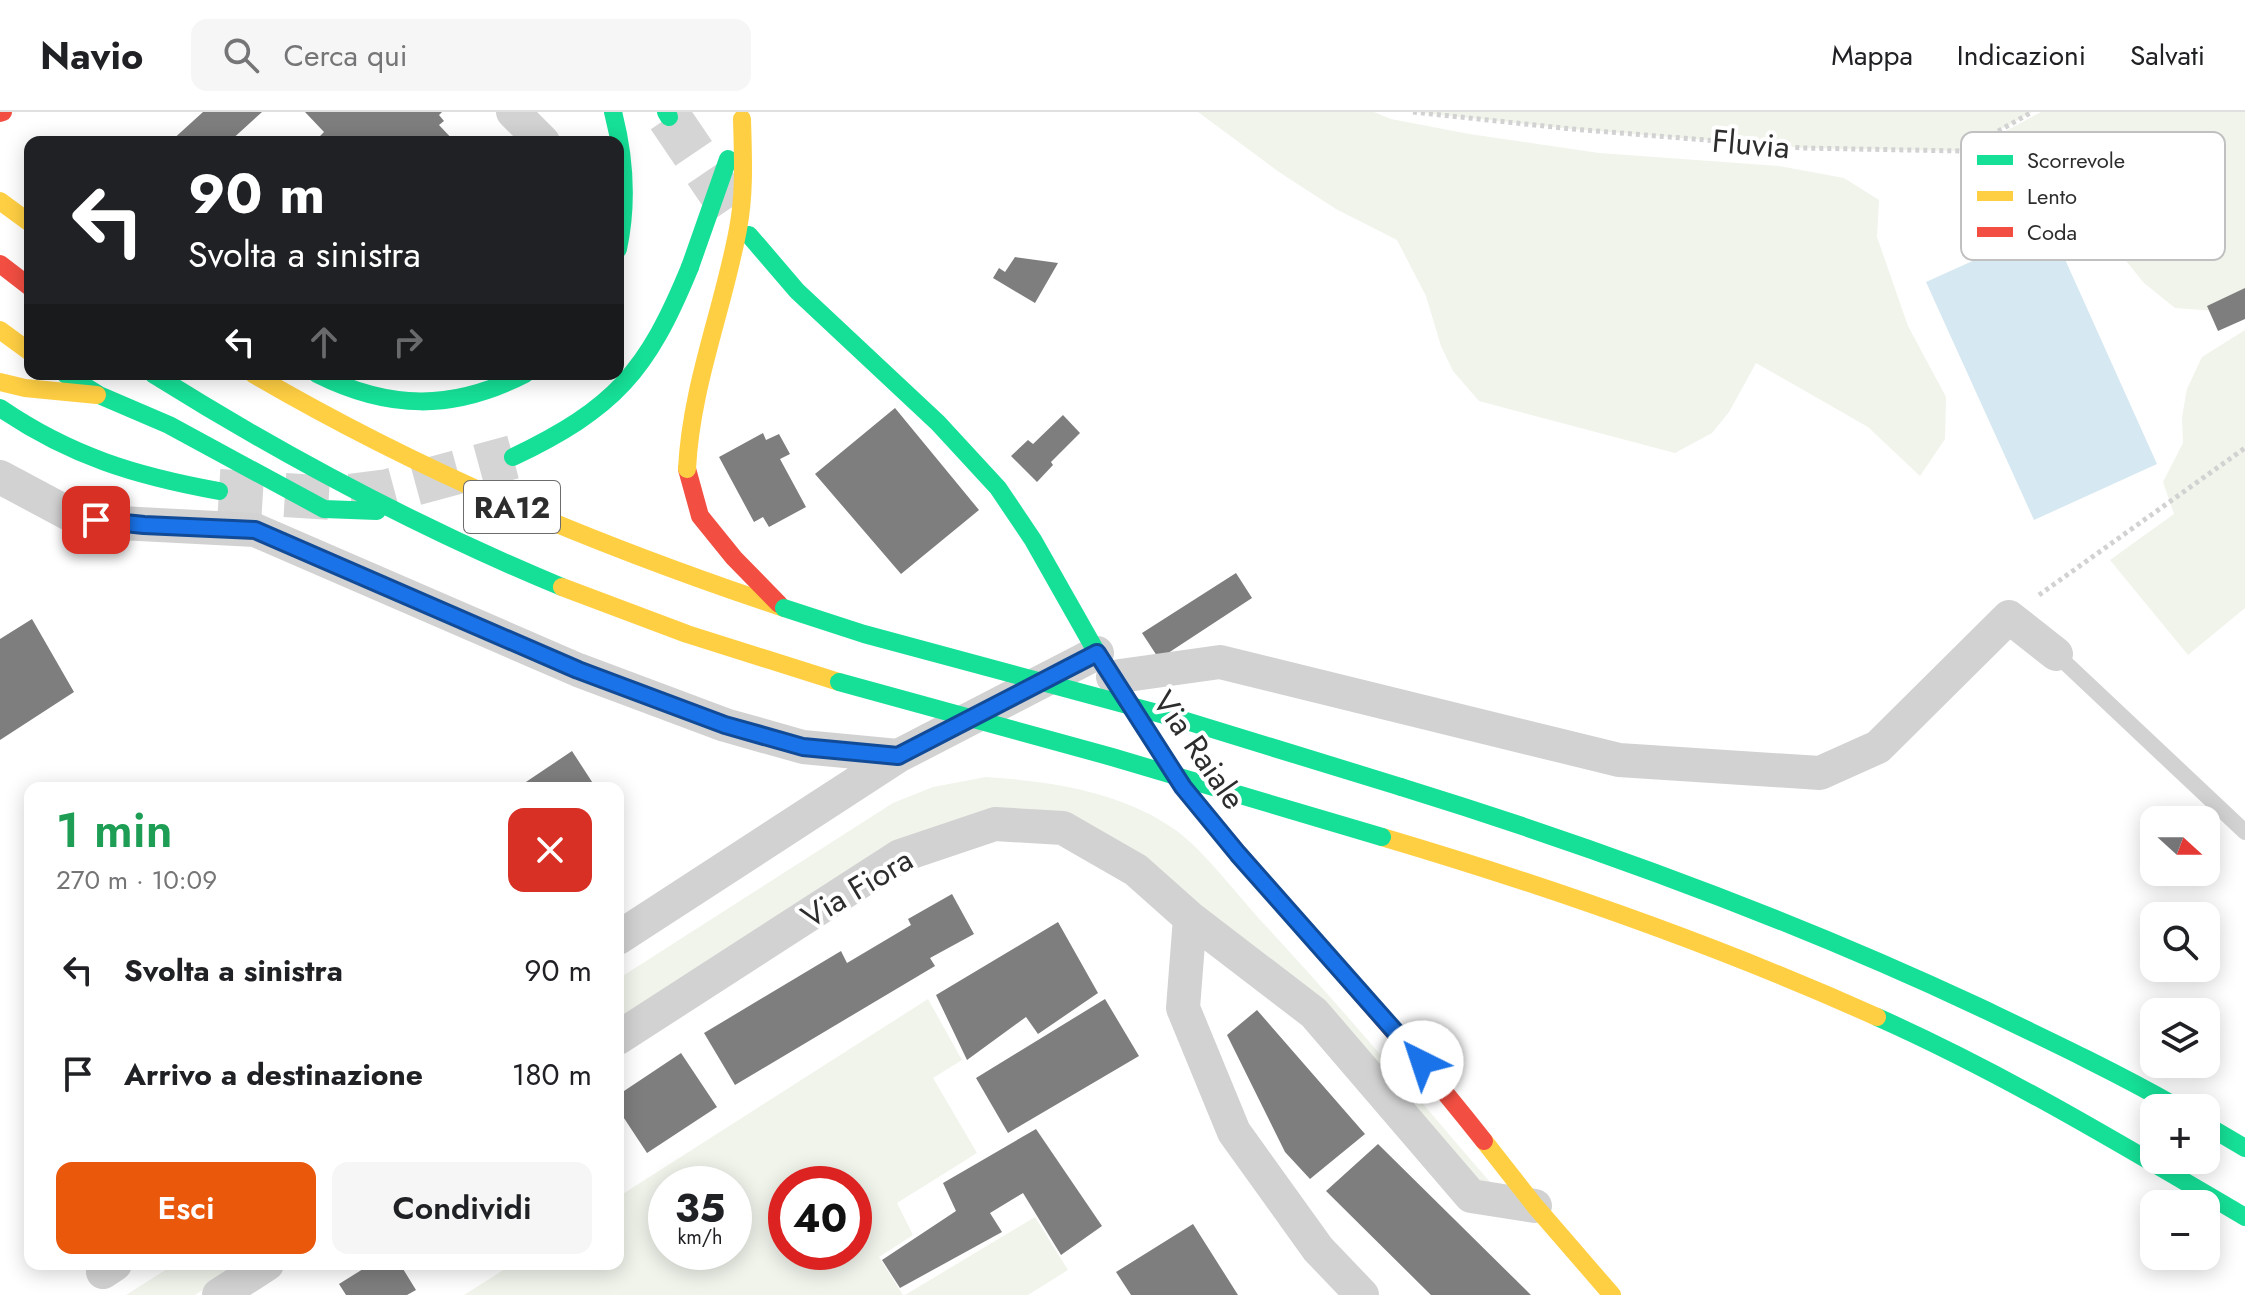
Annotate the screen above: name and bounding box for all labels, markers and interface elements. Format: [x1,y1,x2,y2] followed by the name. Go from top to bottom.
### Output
[191,19,751,91] search box
[40,28,143,83] text: Navio
[219,33,263,77] icon: search
[283,34,408,77] text: Cerca qui
[1831,35,1913,76] text: Mappa
[1957,35,2086,76] text: Indicazioni
[2130,35,2205,76] text: Salvati
[1710,118,1792,170] street label: Fluvia
[1961,132,2225,260] legend
[2027,144,2125,176] text: Scorrevole
[188,153,325,234] text: 90 m
[56,168,160,272] icon: left
[2027,180,2077,212] text: Lento
[2027,216,2077,248] text: Coda
[188,228,421,280] text: Svolta a sinistra
[218,320,262,364] icon: left
[302,320,346,364] icon: ahead
[386,320,430,364] icon: right
[464,481,560,533] road number: RA12
[62,486,130,554] pin
[74,498,118,542] icon: arrive
[1141,681,1257,819] street label: Via Raiale
[56,796,173,865] text: 1 min
[2140,806,2220,886] north arrow
[2140,806,2220,1270] map controls
[508,808,592,892] button: close
[793,837,921,939] street label: Via Fiora
[56,861,217,899] text: 270 m · 10:09
[2140,902,2220,982] button: search
[56,948,100,992] icon: left
[124,949,343,992] text: Svolta a sinistra
[524,949,592,992] text: 90 m
[2140,998,2220,1078] button: layers
[1380,1020,1464,1104] position arrow
[56,1052,100,1096] icon: arrive
[124,1053,423,1096] text: Arrivo a destinazione
[512,1053,592,1096] text: 180 m
[2140,1094,2220,1174] button: +
[56,1162,316,1254] button: Esci
[332,1162,592,1254] button: Condividi
[768,1166,872,1270] speed limit sign: 40
[675,1179,725,1237] text: 35
[2140,1190,2220,1270] button: −
[677,1223,723,1252] text: km/h

